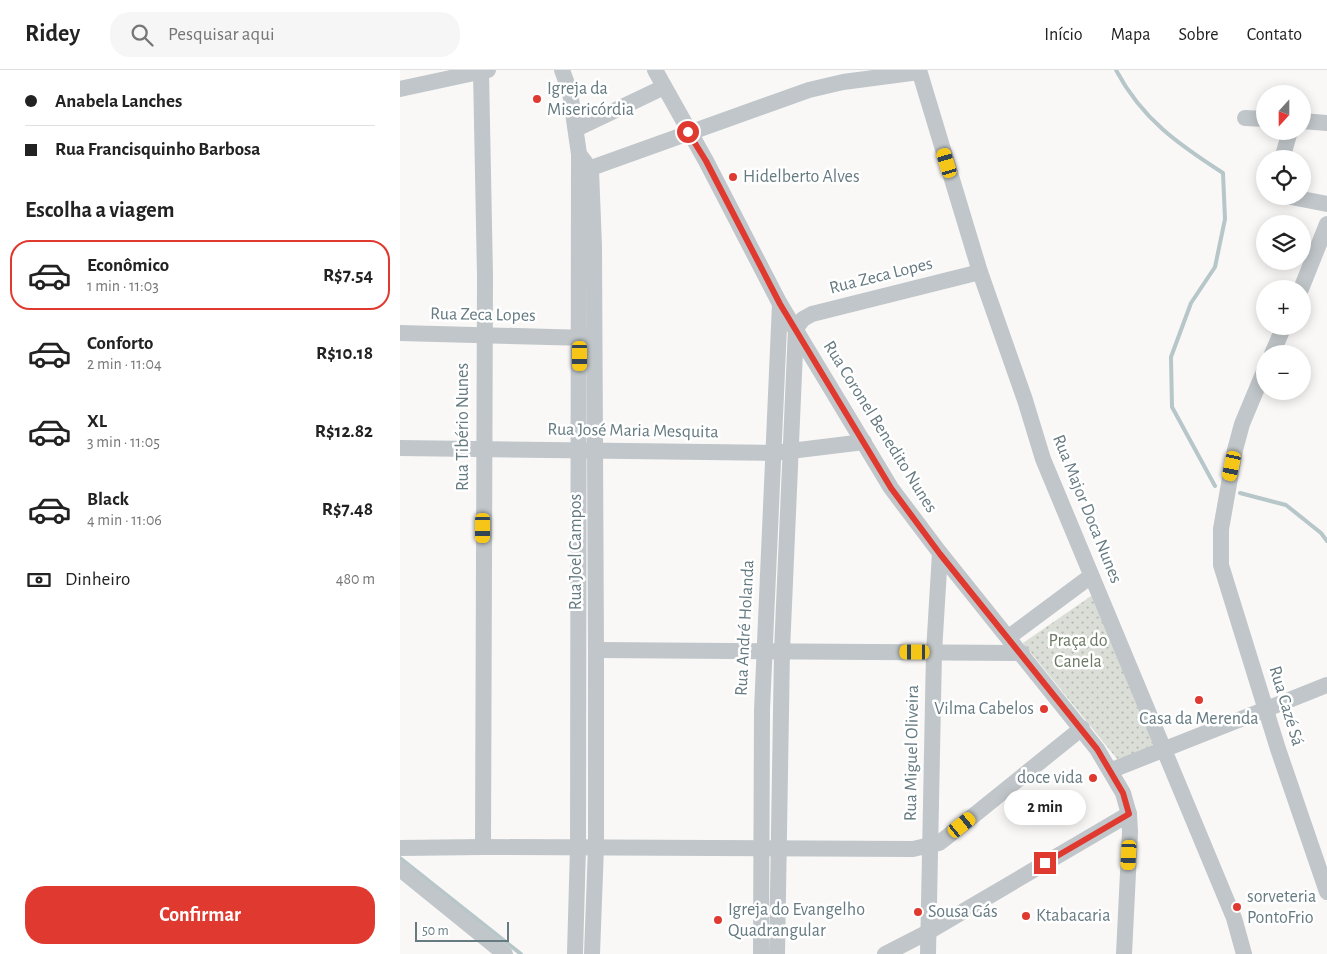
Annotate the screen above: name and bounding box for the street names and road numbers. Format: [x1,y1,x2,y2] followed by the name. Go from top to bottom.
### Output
[828,254,934,298] street label: Rua Zeca Lopes
[430,305,536,325] street label: Rua Zeca Lopes
[820,338,940,516] street label: Rua Coronel Benedito Nunes
[454,363,472,491] street label: Rua Tibério Nunes
[547,421,719,441] street label: Rua José Maria Mesquita
[1049,432,1125,586] street label: Rua Major Doca Nunes
[567,494,585,610] street label: Rua Joel Campos
[732,559,758,697] street label: Rua André Holanda
[1265,664,1307,748] street label: Rua Cazé Sá
[902,685,922,821] street label: Rua Miguel Oliveira

